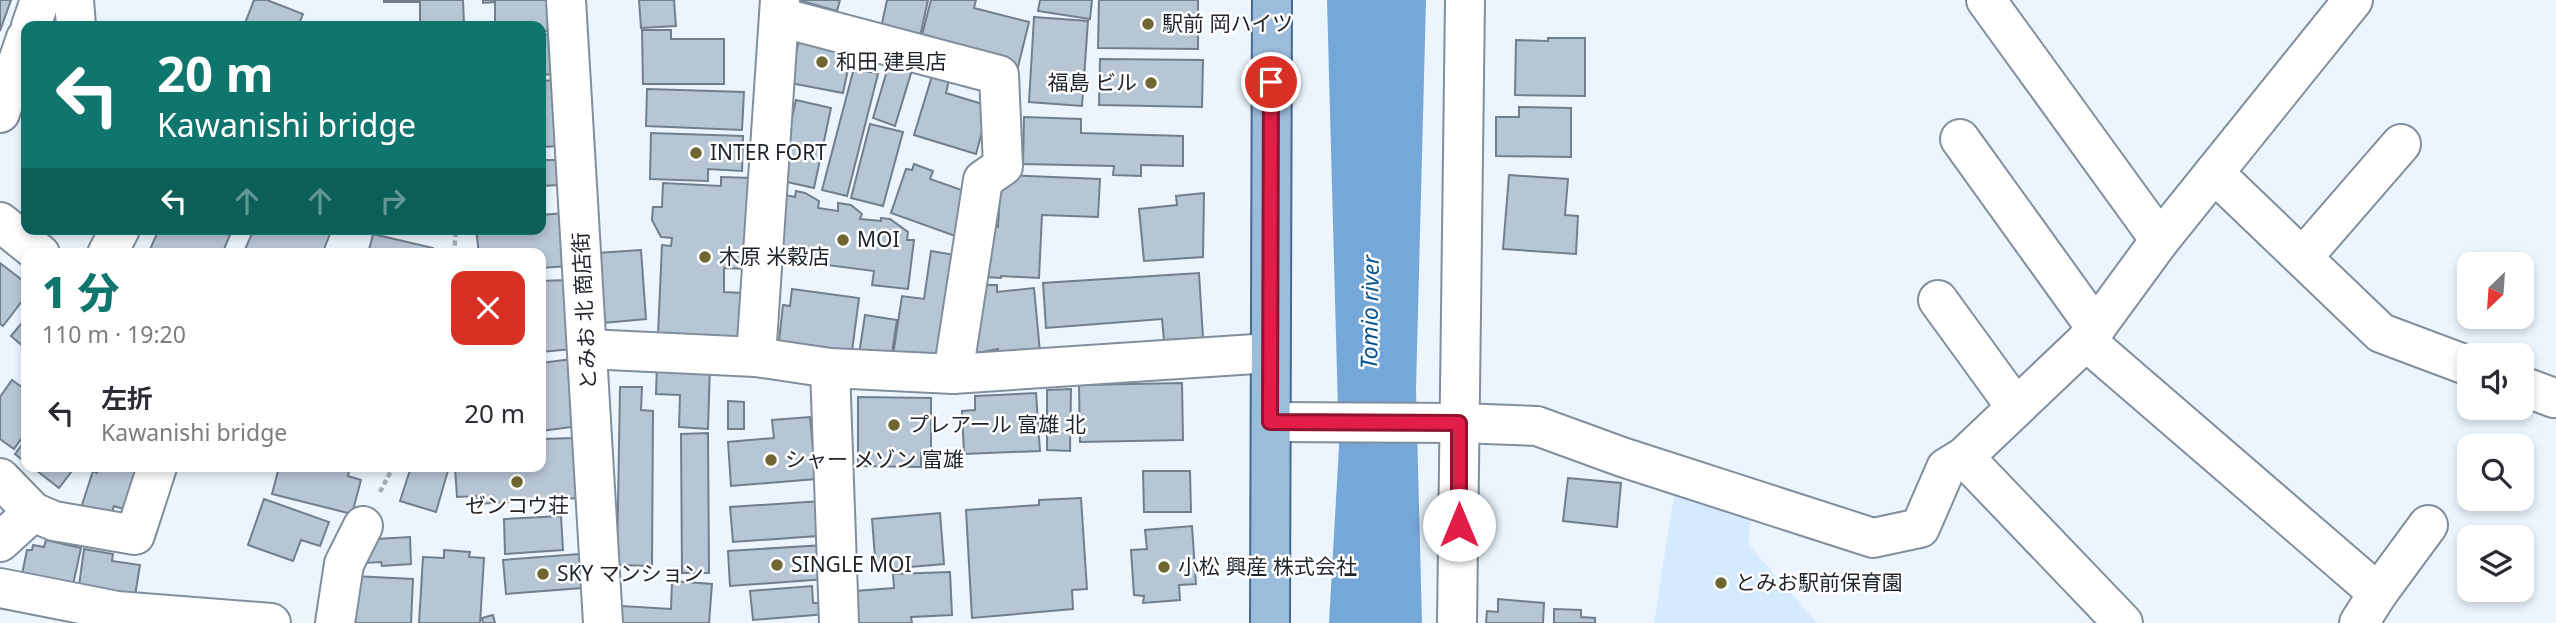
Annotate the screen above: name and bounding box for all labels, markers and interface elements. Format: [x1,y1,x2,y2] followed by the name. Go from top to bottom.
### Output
[1162,9,1293,37] place label: 駅前 岡ハイツ
[1140,16,1156,32] marker: 駅前 岡ハイツ
[157,40,274,106] text: 20 m
[836,47,946,75] place label: 和田 建具店
[42,49,133,140] icon: left
[1241,52,1301,112] pin
[814,54,830,70] marker: 和田 建具店
[1252,63,1290,101] icon: arrive
[1048,68,1137,96] place label: 福島 ビル
[1143,75,1159,91] marker: 福島 ビル
[157,103,416,146] text: Kawanishi bridge
[710,138,827,166] place label: INTER FORT
[688,145,704,161] marker: INTER FORT
[155,182,193,220] icon: left
[228,182,266,220] icon: ahead
[301,182,339,220] icon: ahead
[374,182,412,220] icon: right
[857,225,900,253] place label: MOI
[566,231,602,391] street label: とみお 北 商店街
[835,232,851,248] marker: MOI
[719,242,829,270] place label: 木原 米穀店
[697,249,713,265] marker: 木原 米穀店
[2457,252,2534,329] north arrow
[2457,252,2534,602] map controls
[1352,254,1386,369] water label: Tomio river
[42,263,119,320] text: 1 分
[451,271,525,345] button: close
[42,318,186,350] text: 110 m · 19:20
[2457,343,2534,420] button: sound
[101,380,153,416] text: 左折
[42,394,80,432] icon: left
[464,395,525,431] text: 20 m
[908,410,1086,438] place label: プレアール 富雄 北
[101,416,287,448] text: Kawanishi bridge
[886,417,902,433] marker: プレアール 富雄 北
[2457,434,2534,511] button: search
[785,445,964,473] place label: シャー メゾン 富雄
[763,452,779,468] marker: シャー メゾン 富雄
[509,474,525,490] marker: ゼンコウ荘
[1422,488,1496,562] position arrow
[465,491,569,519] place label: ゼンコウ荘
[2457,525,2534,602] button: layers
[791,550,912,578] place label: SINGLE MOI
[1178,552,1357,580] place label: 小松 興産 株式会社
[769,557,785,573] marker: SINGLE MOI
[557,559,704,587] place label: SKY マンション
[1156,559,1172,575] marker: 小松 興産 株式会社
[535,566,551,582] marker: SKY マンション
[1735,568,1903,596] place label: とみお駅前保育園
[1713,575,1729,591] marker: とみお駅前保育園

